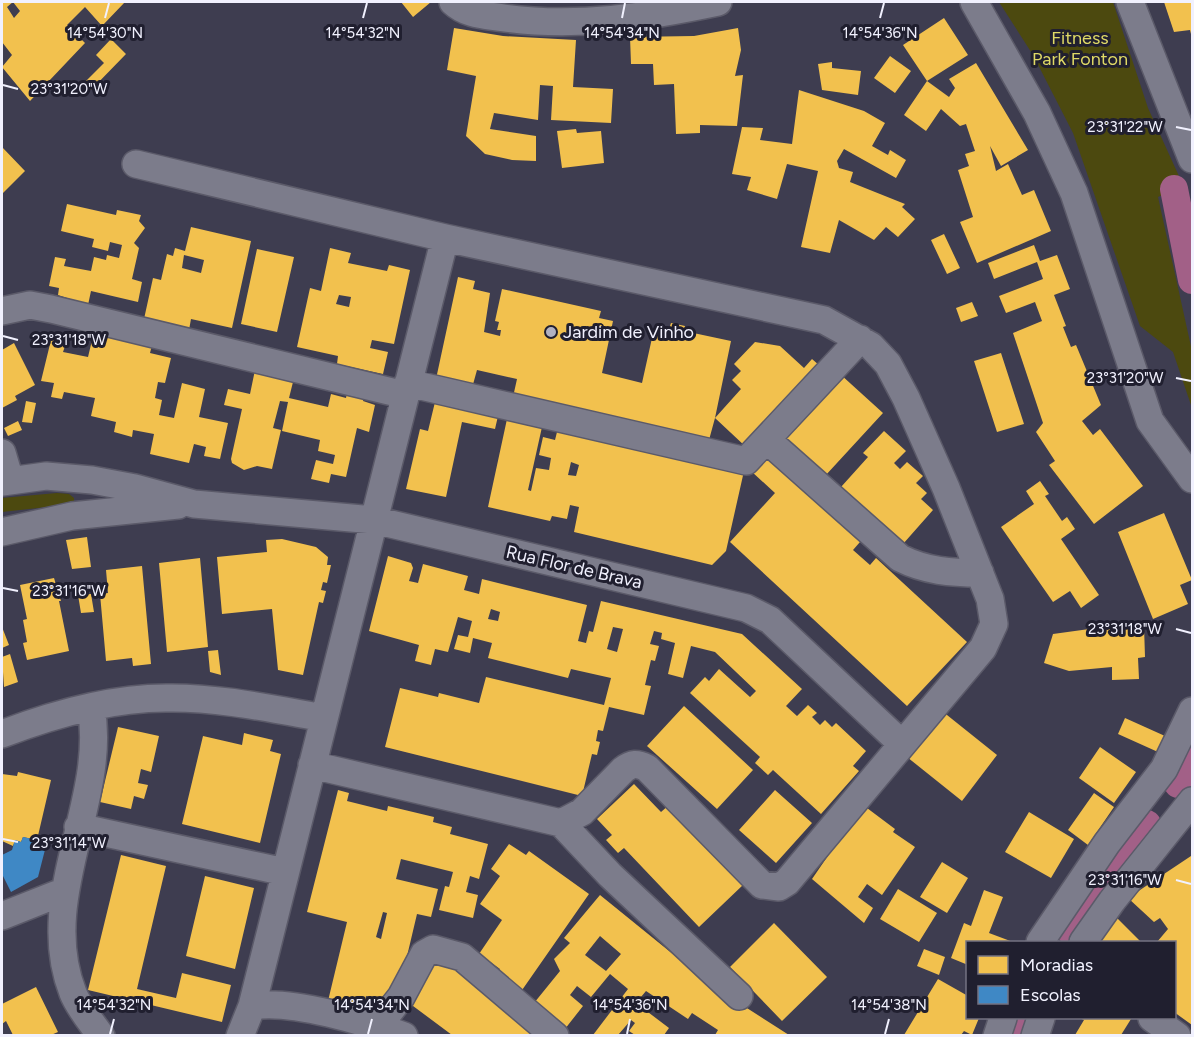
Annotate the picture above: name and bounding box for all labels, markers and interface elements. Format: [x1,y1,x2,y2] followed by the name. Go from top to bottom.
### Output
[67,24,143,42] text: 14°54'30"N
[326,24,400,42] text: 14°54'32"N
[584,24,660,42] text: 14°54'34"N
[842,24,918,42] text: 14°54'36"N
[1032,27,1128,70] park label: Fitness Park Fonton
[31,80,108,98] text: 23°31'20"W
[1087,118,1163,136] text: 23°31'22"W
[563,321,694,343] place label: Jardim de Vinho
[544,325,558,339] marker: Jardim de Vinho
[32,331,107,349] text: 23°31'18"W
[1087,369,1164,387] text: 23°31'20"W
[504,541,644,593] street label: Rua Flor de Brava
[32,582,106,600] text: 23°31'16"W
[1088,620,1163,638] text: 23°31'18"W
[32,834,107,852] text: 23°31'14"W
[1088,871,1162,889] text: 23°31'16"W
[966,941,1176,1019] legend
[1020,954,1093,976] text: Moradias
[1020,984,1081,1006] text: Escolas
[77,996,151,1014] text: 14°54'32"N
[334,996,410,1014] text: 14°54'34"N
[592,996,668,1014] text: 14°54'36"N
[851,996,927,1014] text: 14°54'38"N

